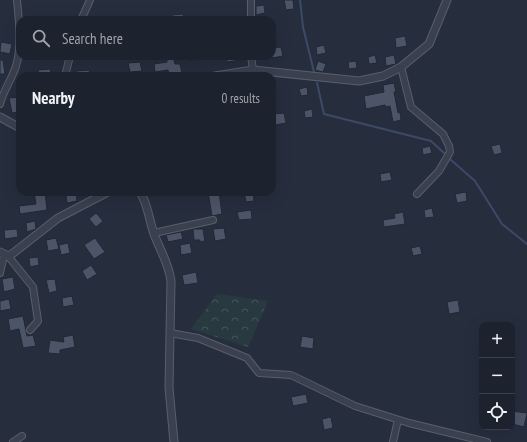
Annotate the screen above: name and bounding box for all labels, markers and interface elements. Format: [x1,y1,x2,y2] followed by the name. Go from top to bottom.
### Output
[16,16,276,60] search box
[30,27,52,49] icon: search
[62,29,123,48] text: Search here
[32,87,75,109] text: Nearby
[221,90,260,107] text: 0 results
[479,322,515,430] map controls
[479,322,515,358] button: +
[479,358,515,394] button: −
[479,394,515,430] button: locate

